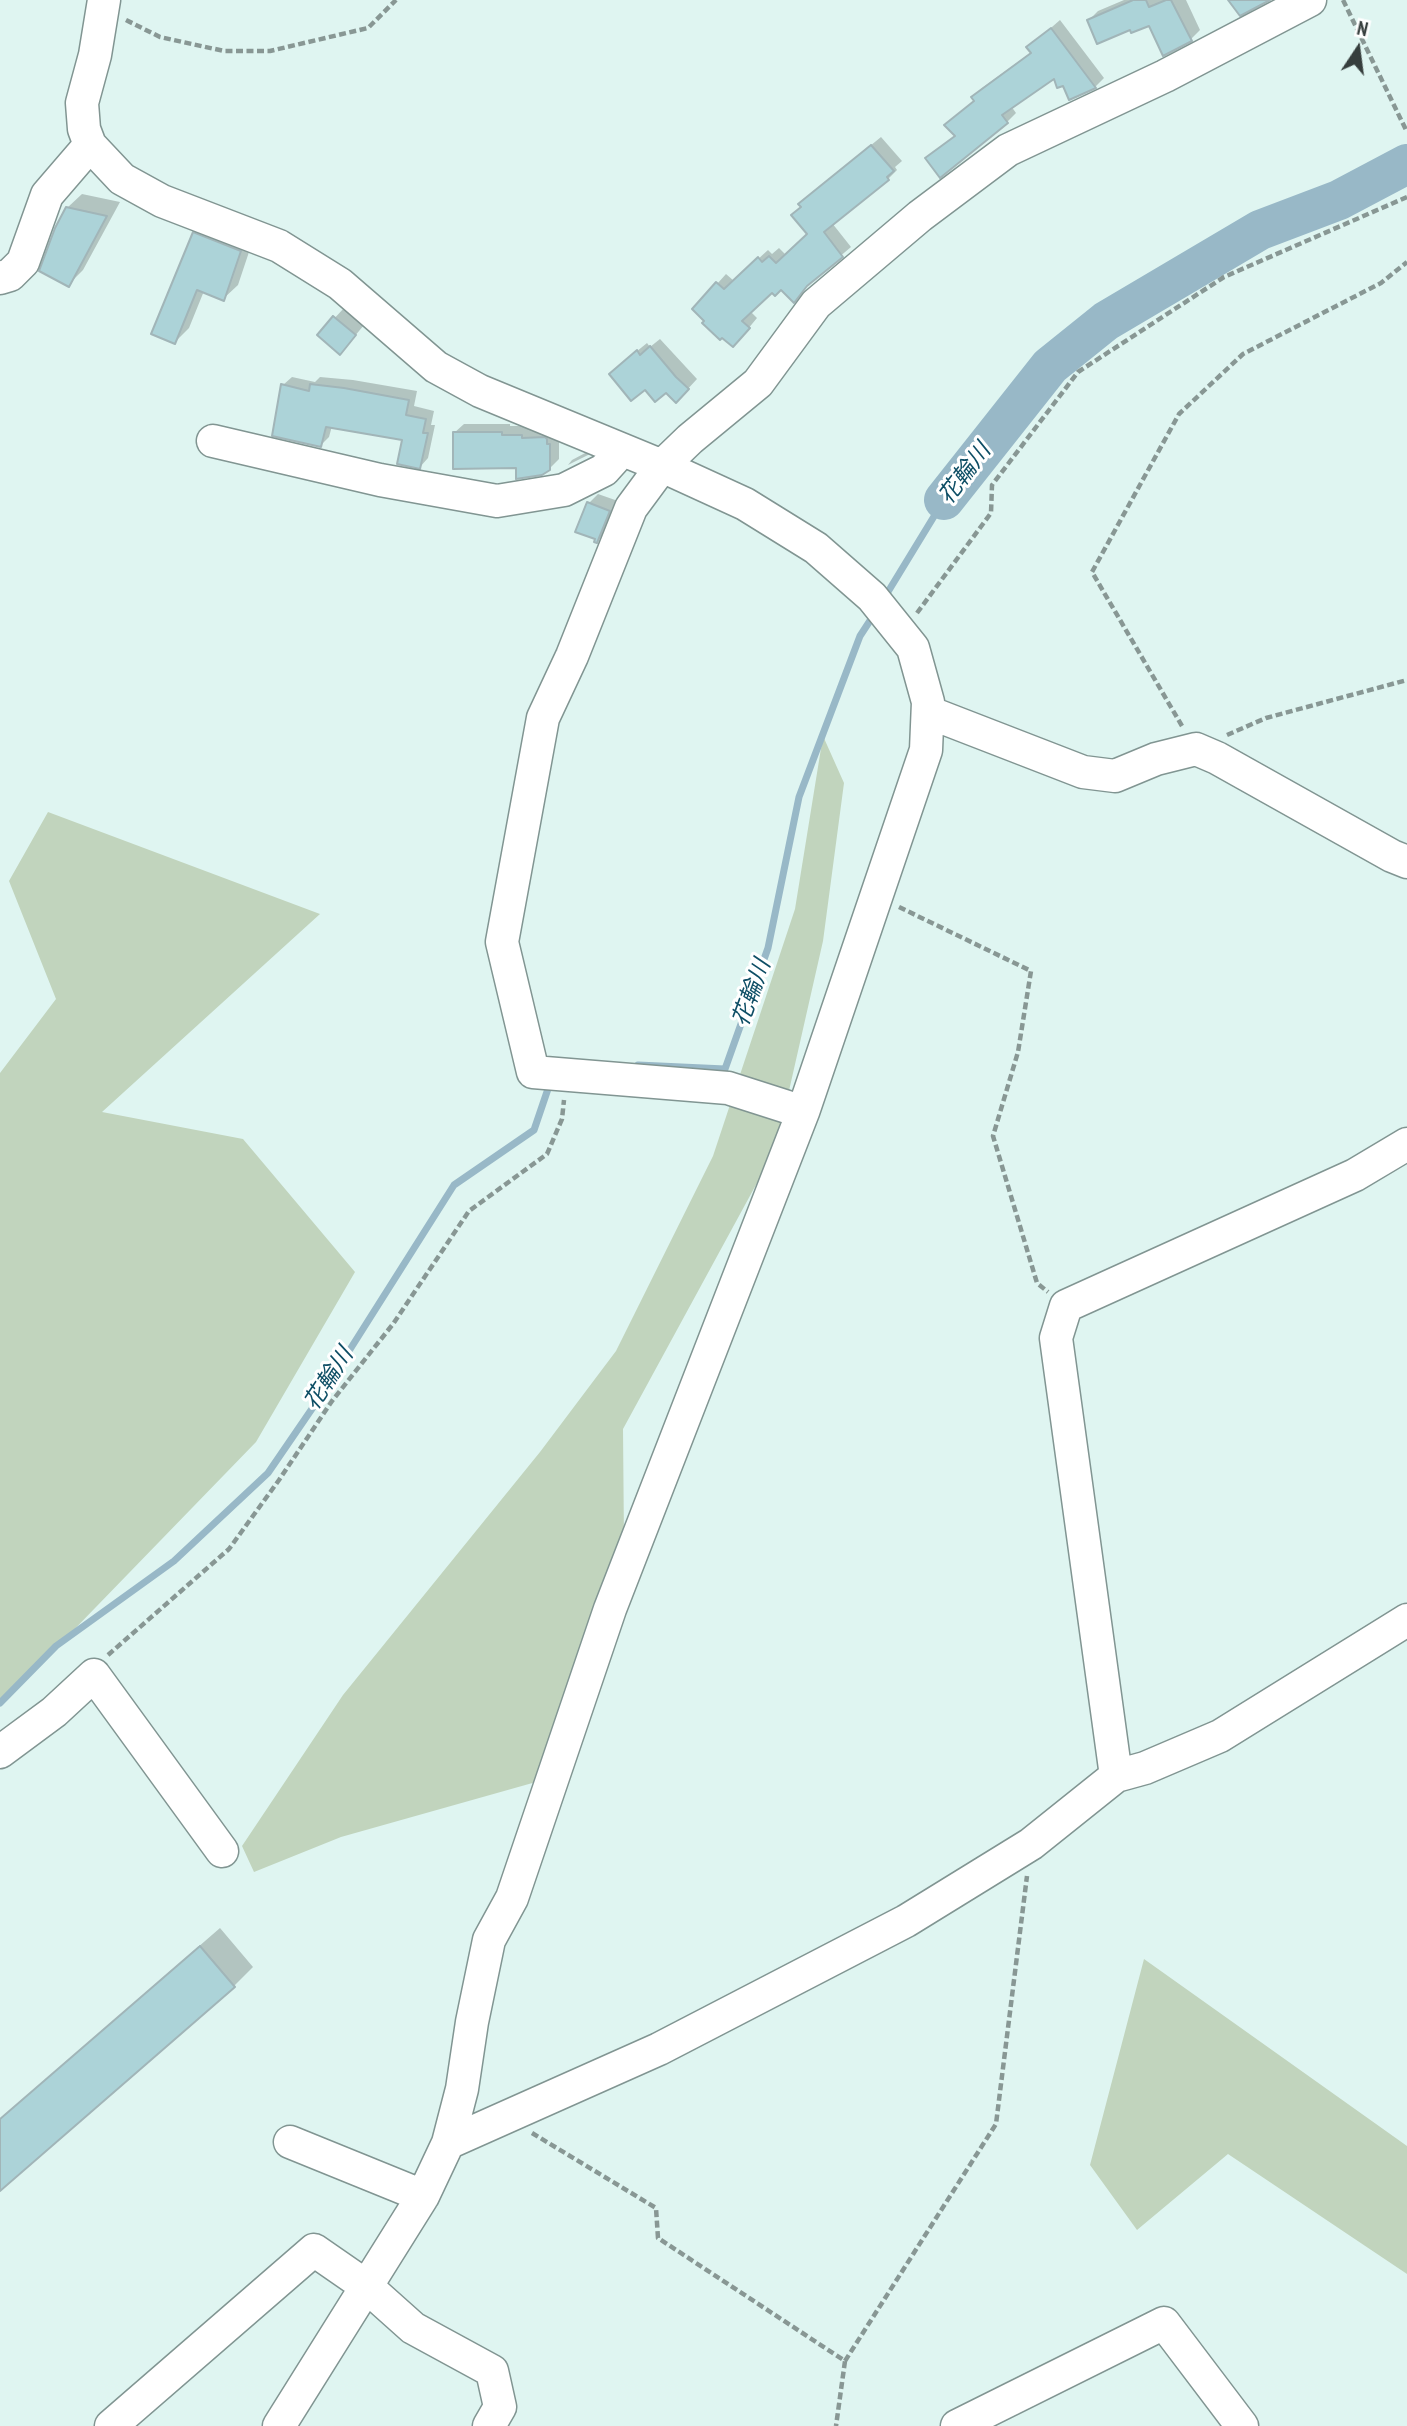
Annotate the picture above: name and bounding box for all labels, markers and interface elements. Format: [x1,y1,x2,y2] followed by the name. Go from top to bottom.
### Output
[1323,14,1393,84] north arrow
[1355,16,1370,41] text: N
[933,438,997,510] water label: 花輪川
[727,956,777,1030] water label: 花輪川
[299,1343,359,1415] water label: 花輪川

